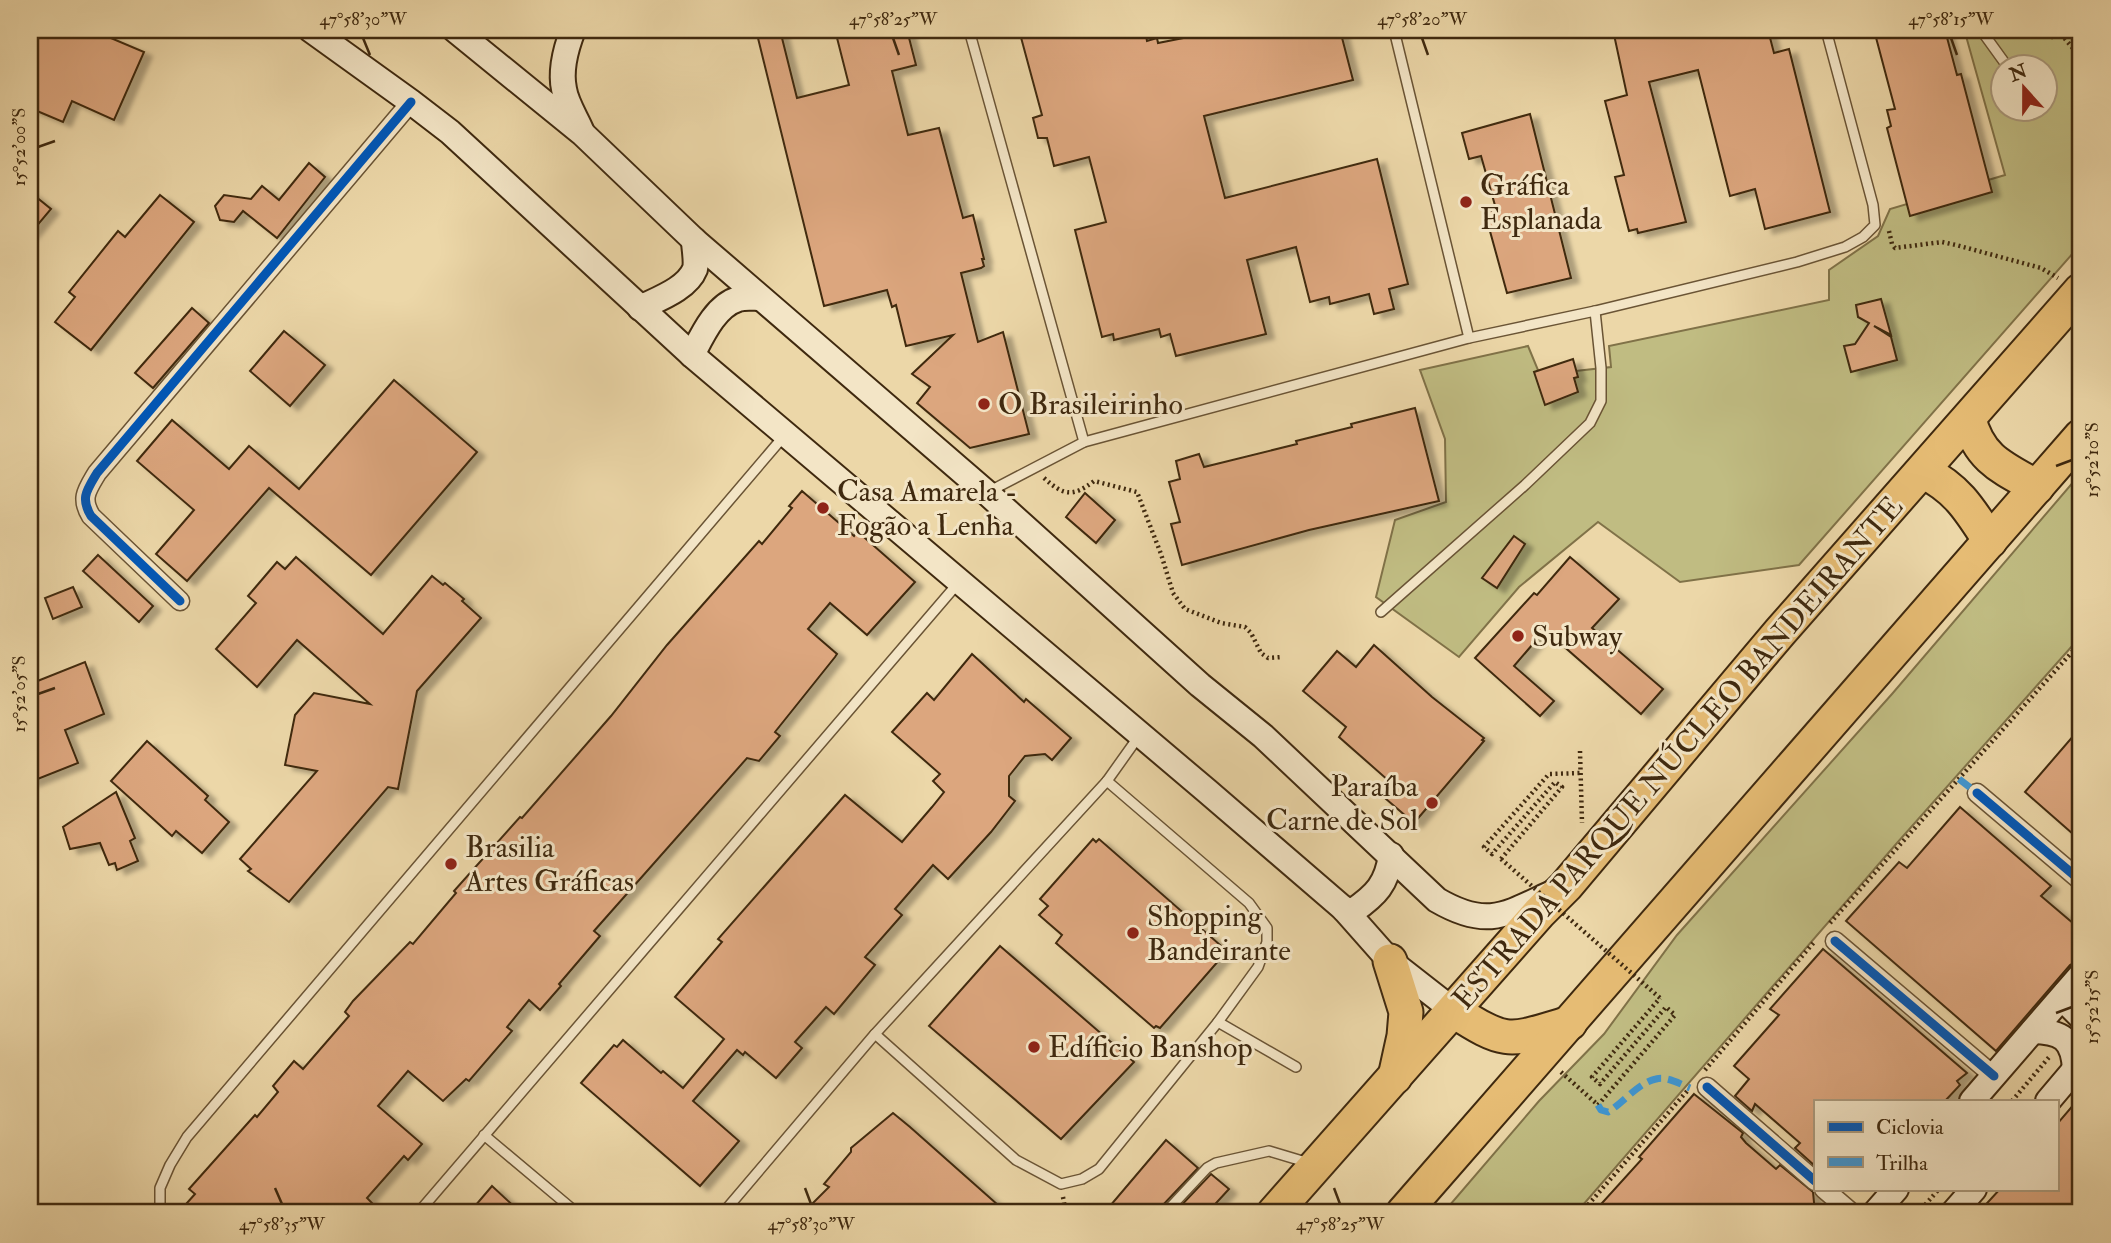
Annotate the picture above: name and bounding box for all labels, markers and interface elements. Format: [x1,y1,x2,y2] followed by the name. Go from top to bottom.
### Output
[319,8,407,31] text: 47°58'30"W
[849,8,938,31] text: 47°58'25"W
[1377,8,1467,31] text: 47°58'20"W
[1908,8,1994,31] text: 47°58'15"W
[1988,52,2058,122] north arrow
[2005,58,2031,88] text: N
[8,108,31,186] text: 15°52'00"S
[1480,167,1602,238] place label: Gráfica Esplanada
[1458,194,1474,210] marker: Gráfica Esplanada
[998,386,1183,423] place label: O Brasileirinho
[976,396,992,412] marker: O Brasileirinho
[2081,422,2104,498] text: 15°52'10"S
[837,473,1017,544] place label: Casa Amarela - Fogão a Lenha
[1444,488,1911,1017] street label: ESTRADA PARQUE NÚCLEO BANDEIRANTE
[815,500,831,516] marker: Casa Amarela - Fogão a Lenha
[1532,618,1623,655] place label: Subway
[1510,628,1526,644] marker: Subway
[8,655,31,733] text: 15°52'05"S
[1266,768,1419,839] place label: Paraíba Carne de Sol
[1424,795,1440,811] marker: Paraíba Carne de Sol
[464,829,634,900] place label: Brasilia Artes Gráficas
[443,856,459,872] marker: Brasilia Artes Gráficas
[1147,898,1291,969] place label: Shopping Bandeirante
[1125,925,1141,941] marker: Shopping Bandeirante
[2081,970,2104,1044] text: 15°52'15"S
[1048,1029,1253,1066] place label: Edíficio Banshop
[1026,1039,1042,1055] marker: Edíficio Banshop
[1814,1100,2058,1190] legend
[1876,1114,1944,1141] text: Ciclovia
[1876,1150,1928,1177] text: Trilha
[239,1213,326,1236] text: 47°58'35"W
[767,1213,855,1236] text: 47°58'30"W
[1296,1213,1385,1236] text: 47°58'25"W

